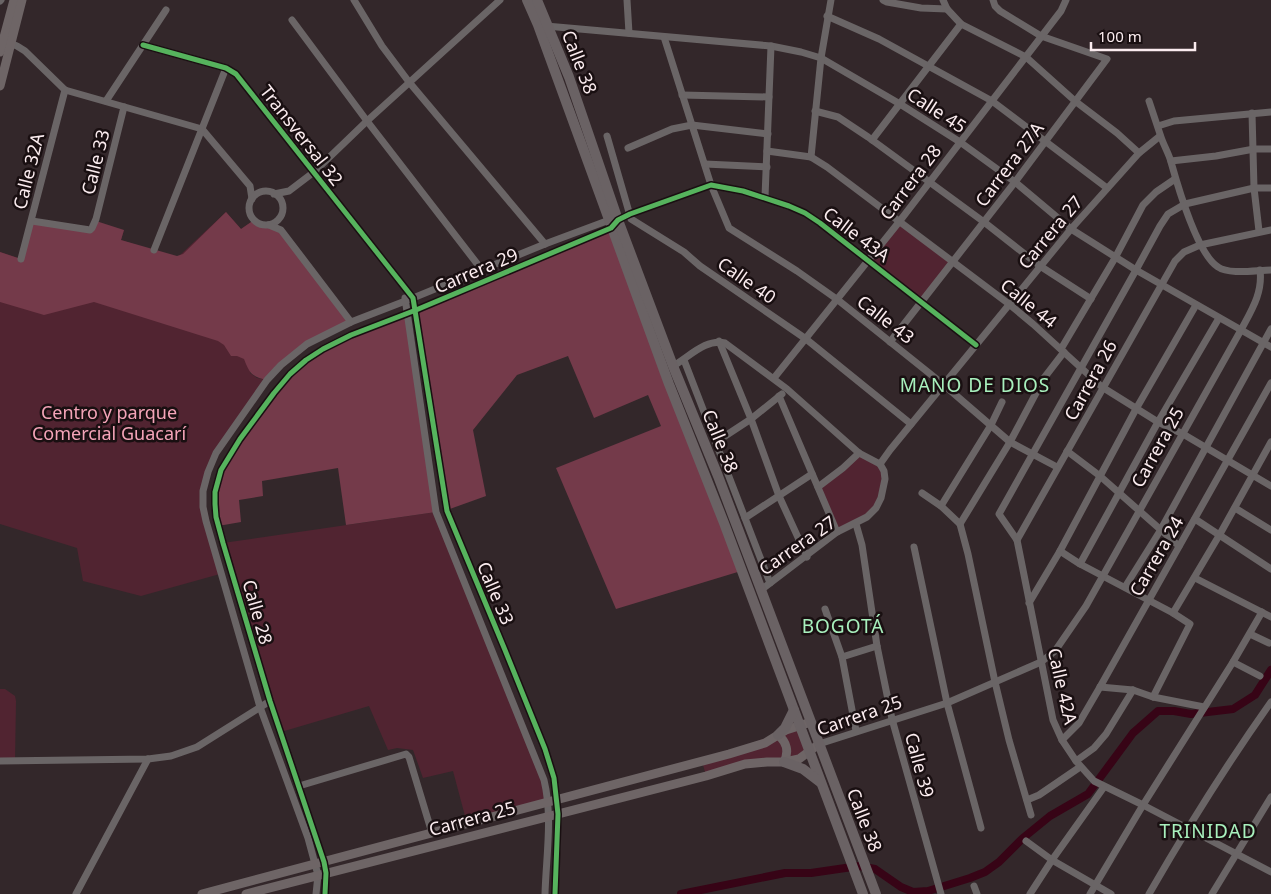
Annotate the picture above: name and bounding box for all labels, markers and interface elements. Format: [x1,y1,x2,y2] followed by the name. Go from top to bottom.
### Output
[1091,20,1195,52] scale bar
[1098,26,1142,46] text: 100 m
[557,27,603,97] street label: Calle 38
[255,80,349,190] street label: Transversal 32
[903,82,971,138] street label: Calle 45
[969,116,1049,211] street label: Carrera 27A
[75,127,115,197] street label: Calle 33
[7,130,49,212] street label: Calle 32A
[874,139,946,225] street label: Carrera 28
[1012,190,1088,274] street label: Carrera 27
[819,201,896,267] street label: Calle 43A
[431,242,521,298] street label: Carrera 29
[713,251,781,309] street label: Calle 40
[996,273,1062,333] street label: Calle 44
[853,289,919,349] street label: Calle 43
[1058,335,1122,425] street label: Carrera 26
[900,372,1050,398] district label: MANO DE DIOS
[32,400,186,445] park label: Centro y parque Comercial Guacarí
[1125,402,1189,492] street label: Carrera 25
[697,406,745,476] street label: Calle 38
[754,510,840,580] street label: Carrera 27
[1123,512,1189,600] street label: Carrera 24
[472,558,520,628] street label: Calle 33
[237,577,279,647] street label: Calle 28
[802,613,884,639] district label: BOGOTÁ
[1043,645,1084,727] street label: Calle 42A
[813,689,905,741] street label: Carrera 25
[900,730,940,800] street label: Calle 39
[842,785,888,855] street label: Calle 38
[426,795,518,841] street label: Carrera 25
[1159,818,1257,844] district label: TRINIDAD

